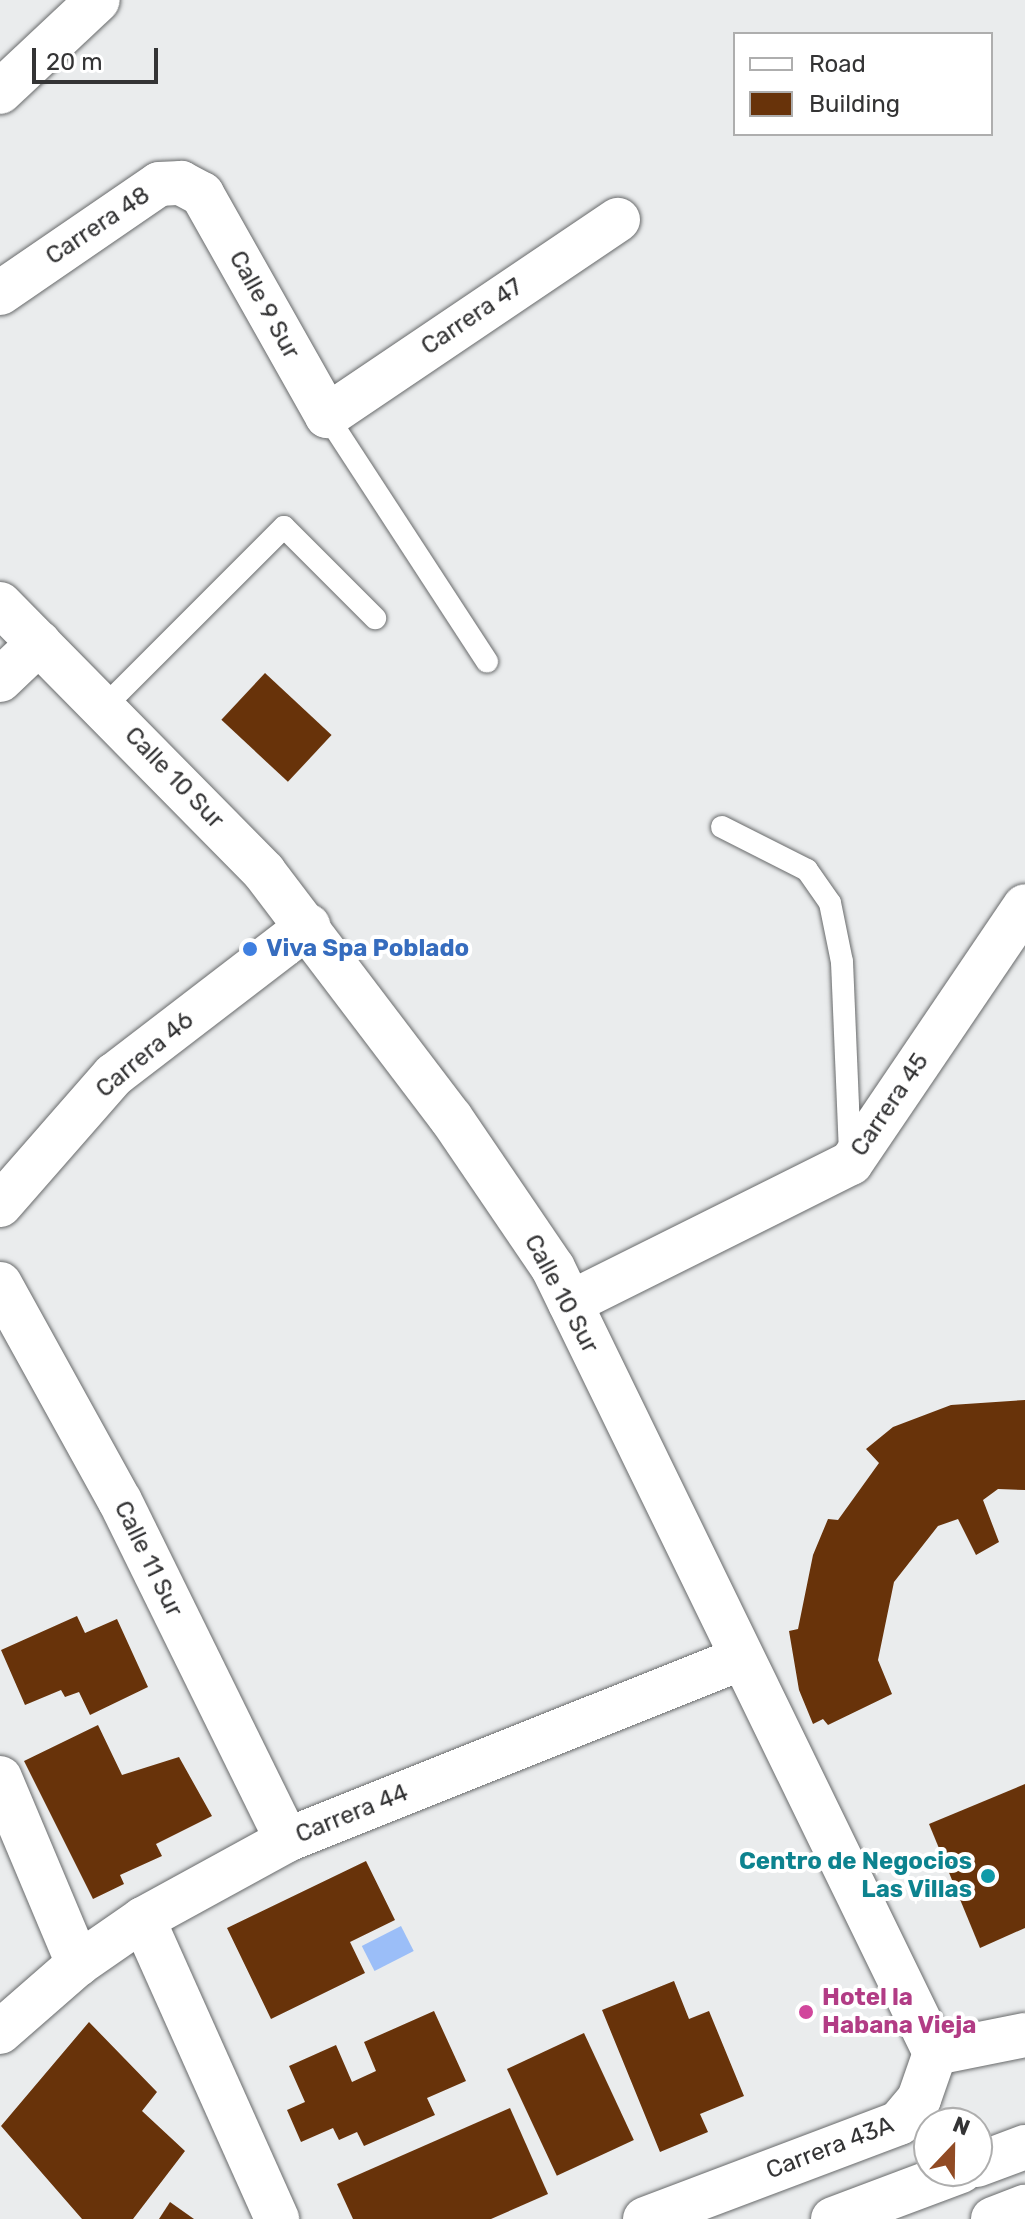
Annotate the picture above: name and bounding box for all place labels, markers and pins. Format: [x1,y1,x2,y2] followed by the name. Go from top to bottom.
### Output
[266,935,469,963] place label: Viva Spa Poblado
[241,940,259,958] marker: Viva Spa Poblado
[739,1848,972,1904] place label: Centro de Negocios Las Villas
[979,1867,997,1885] marker: Centro de Negocios Las Villas
[822,1984,977,2040] place label: Hotel la Habana Vieja
[797,2003,815,2021] marker: Hotel la Habana Vieja

